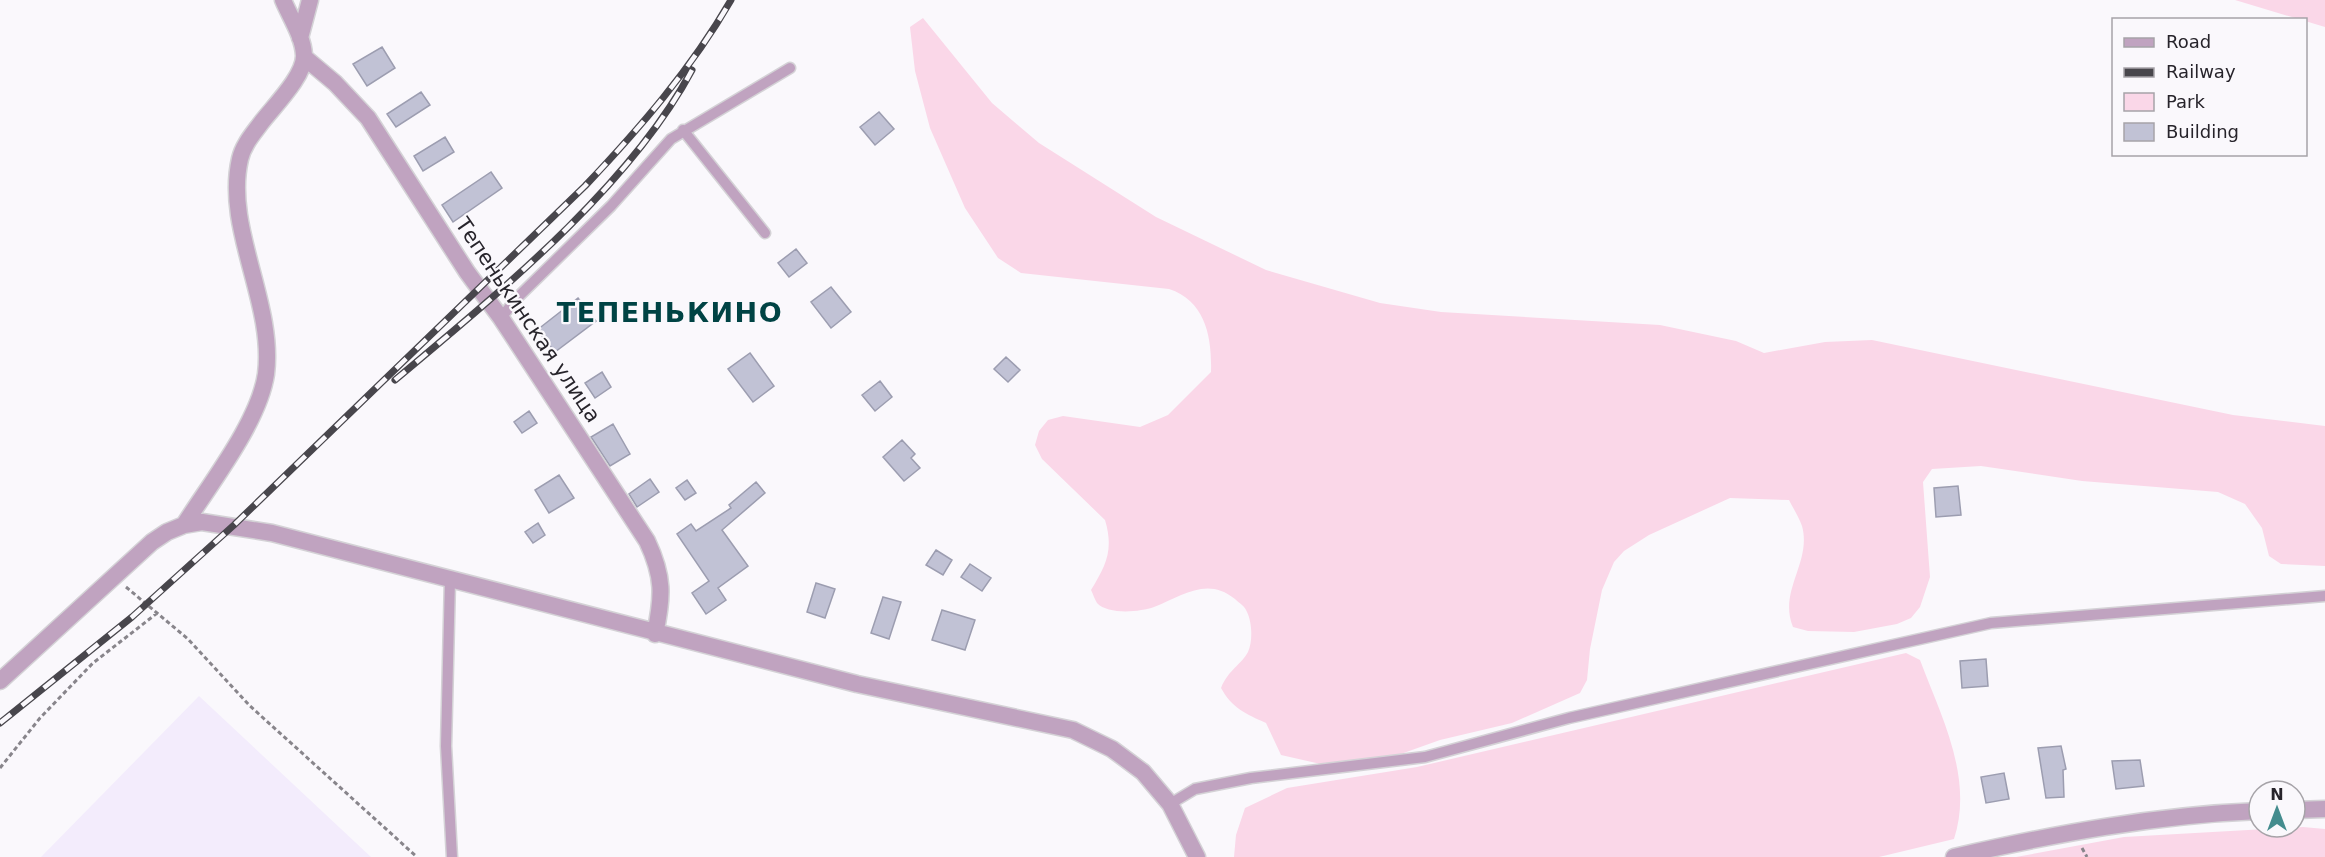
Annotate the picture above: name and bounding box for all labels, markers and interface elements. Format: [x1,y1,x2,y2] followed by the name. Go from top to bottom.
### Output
[2112,18,2307,156] legend
[2166,31,2211,52] text: Road
[2166,61,2236,82] text: Railway
[2166,91,2205,112] text: Park
[2166,121,2239,142] text: Building
[450,212,606,427] street label: Тепенькинская улица
[557,297,783,328] district label: ТЕПЕНЬКИНО
[2247,779,2307,839] north arrow
[2270,785,2284,804] text: N

